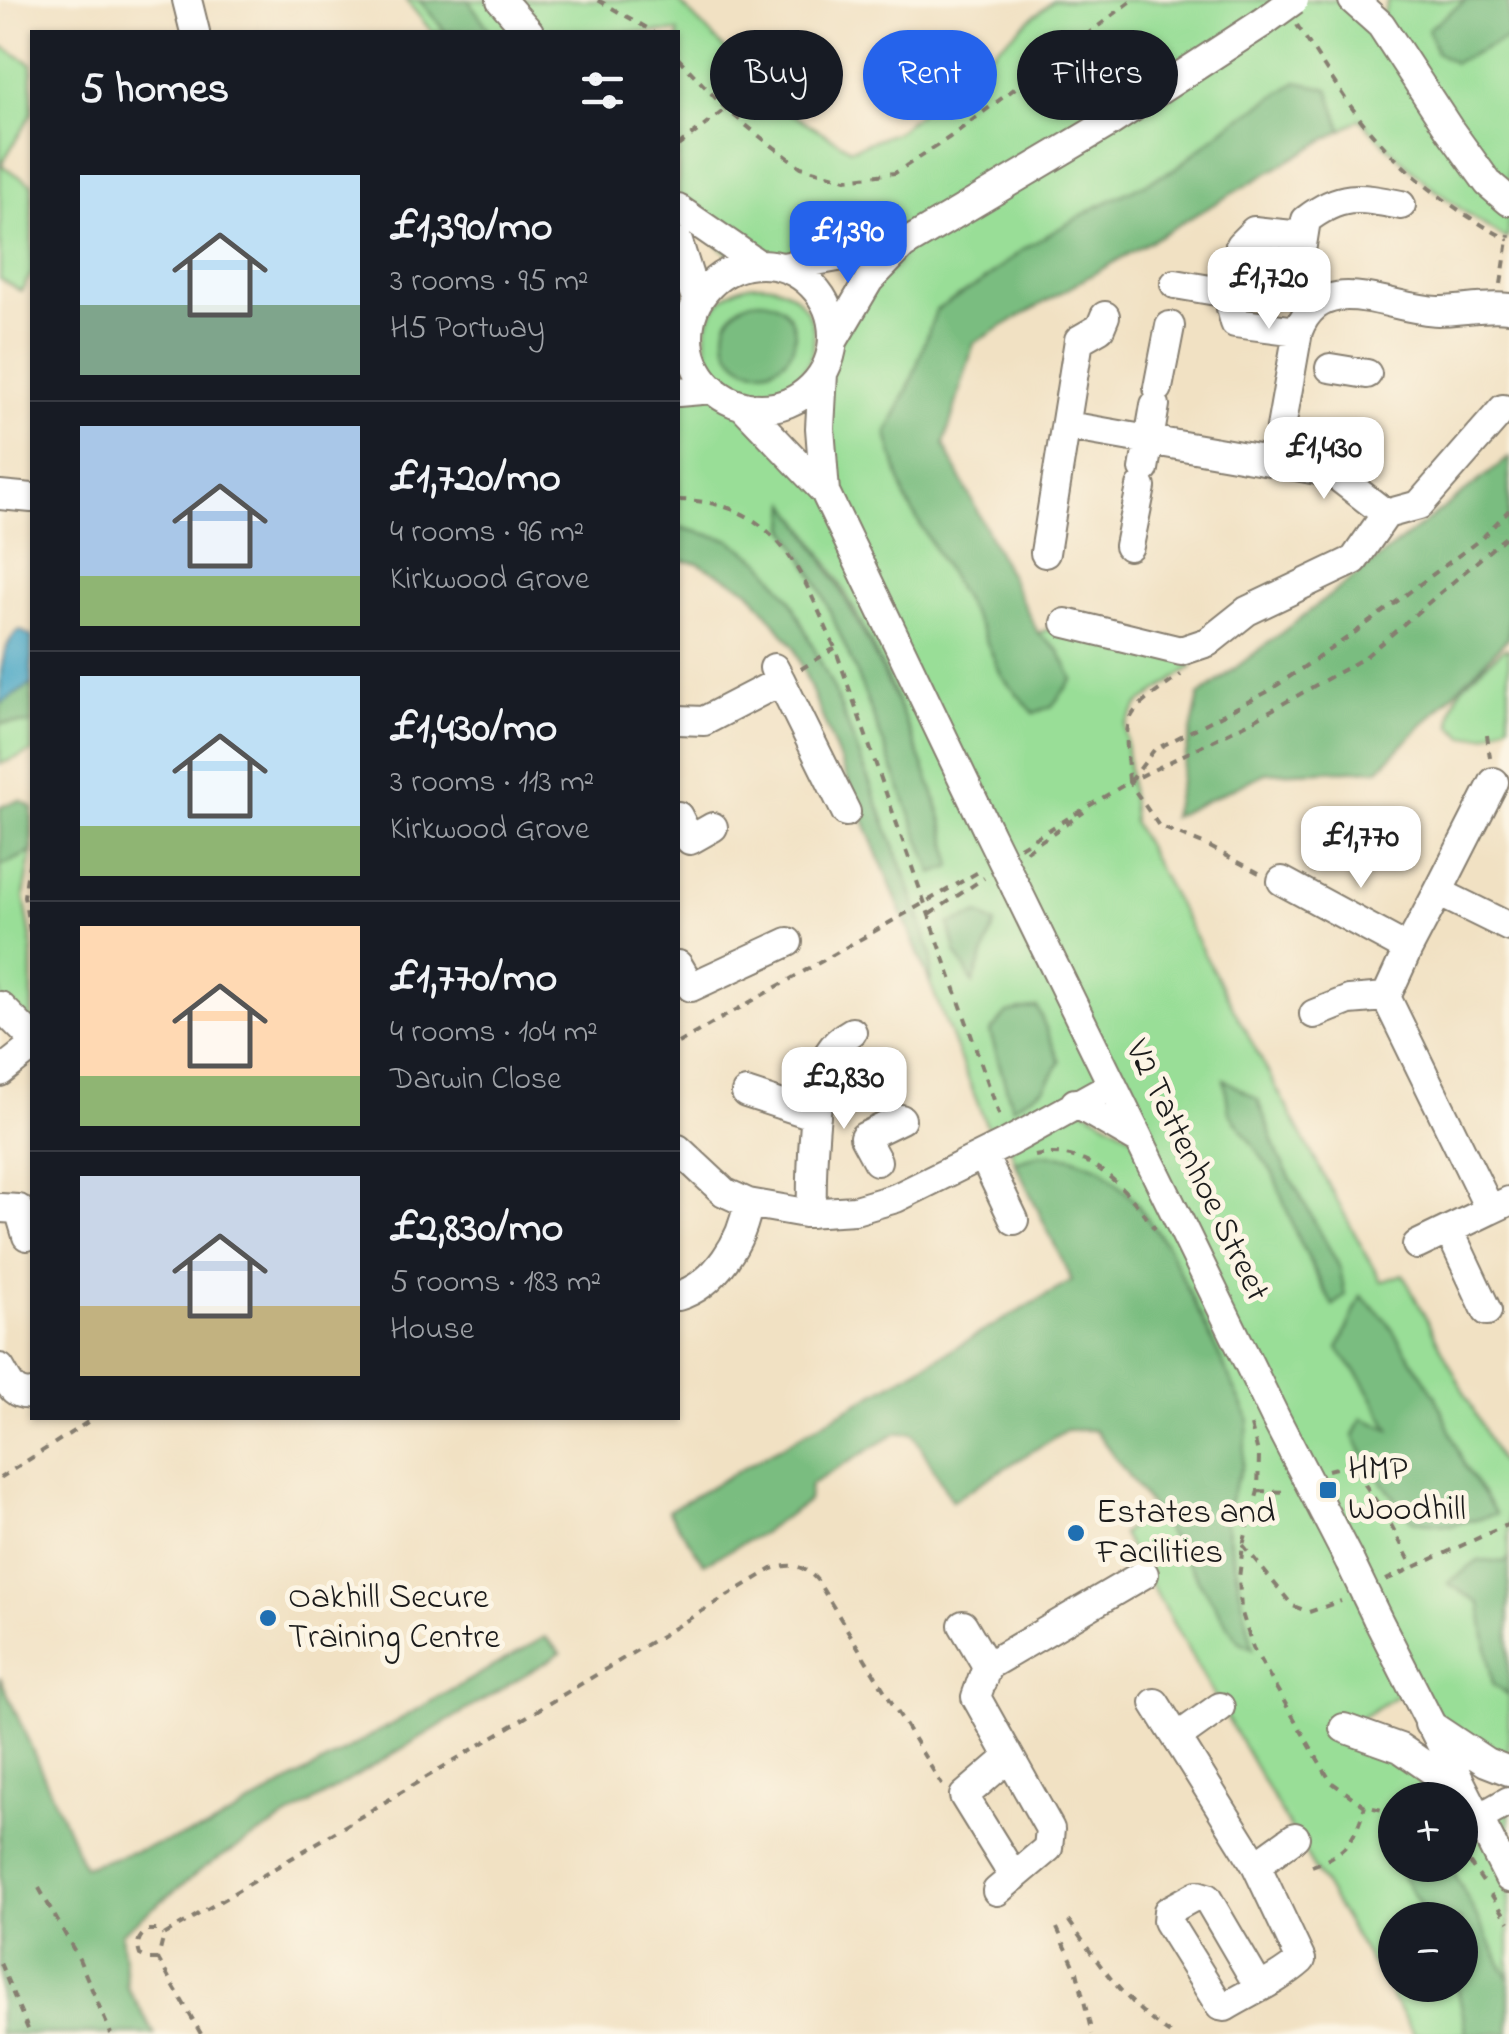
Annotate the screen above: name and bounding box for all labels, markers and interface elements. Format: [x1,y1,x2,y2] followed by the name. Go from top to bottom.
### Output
[710,30,843,120] chip: Buy
[863,30,997,120] chip: Rent
[1017,30,1178,120] chip: Filters
[80,60,229,121] text: 5 homes
[575,63,630,118] icon: filters
[390,198,553,259] text: £1,390/mo
[767,201,929,286] pin: £1,390
[812,210,884,257] text: £1,390
[160,215,280,335] icon: home
[1188,247,1350,332] pin: £1,720
[1230,256,1308,303] text: £1,720
[390,259,589,306] text: 3 rooms · 95 m²
[390,306,545,353] text: H5 Portway
[1243,417,1405,502] pin: £1,430
[1286,426,1362,473] text: £1,430
[390,449,561,510] text: £1,720/mo
[160,466,280,586] icon: home
[390,510,584,557] text: 4 rooms · 96 m²
[390,557,589,604] text: Kirkwood Grove
[390,699,557,760] text: £1,430/mo
[160,716,280,836] icon: home
[390,760,594,807] text: 3 rooms · 113 m²
[1280,806,1442,891] pin: £1,770
[390,807,589,854] text: Kirkwood Grove
[1323,815,1399,862] text: £1,770
[390,949,557,1010] text: £1,770/mo
[160,966,280,1086] icon: home
[390,1010,598,1057] text: 4 rooms · 104 m²
[1110,1031,1282,1311] street label: V2 Tattenhoe Street
[763,1047,925,1132] pin: £2,830
[804,1056,884,1103] text: £2,830
[390,1057,561,1104] text: Darwin Close
[390,1199,563,1260] text: £2,830/mo
[160,1216,280,1336] icon: home
[390,1260,601,1307] text: 5 rooms · 183 m²
[390,1307,474,1354] text: House
[1348,1445,1466,1536] place label: HMP Woodhill
[1317,1479,1339,1501] marker: HMP Woodhill
[1095,1488,1276,1579] place label: Estates and Facilities
[1065,1522,1087,1544] marker: Estates and Facilities
[288,1573,500,1664] place label: Oakhill Secure Training Centre
[257,1607,279,1629] marker: Oakhill Secure Training Centre
[1378,1782,1478,2002] map controls
[1378,1782,1478,1882] button: +
[1378,1902,1478,2002] button: −

